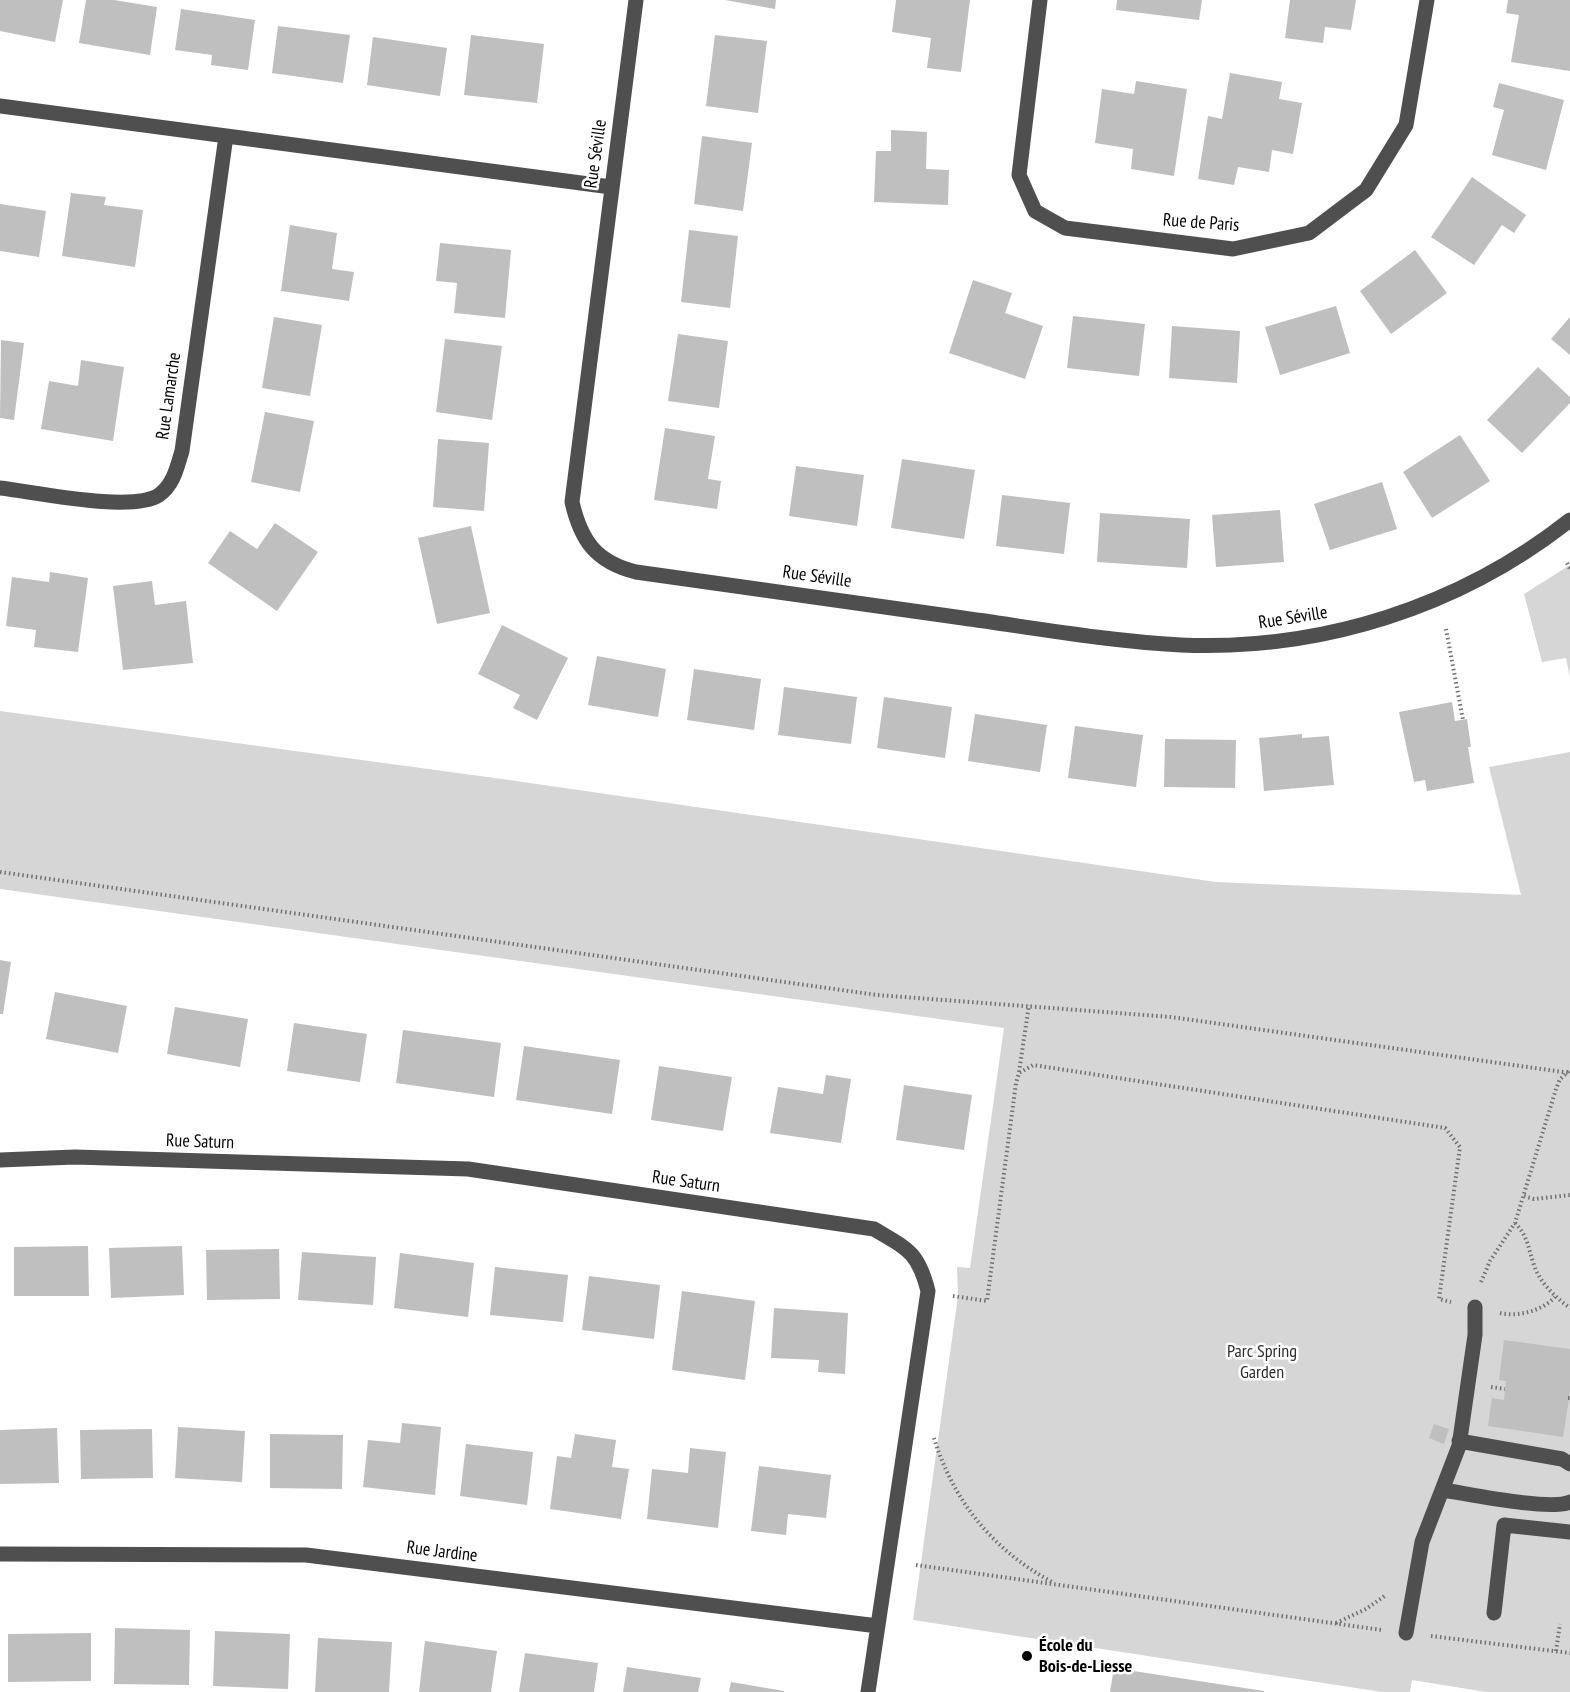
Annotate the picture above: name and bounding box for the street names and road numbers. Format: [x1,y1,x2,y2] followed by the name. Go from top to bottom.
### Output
[580,118,612,190] street label: Rue Séville
[1162,210,1240,236] street label: Rue de Paris
[152,351,186,441] street label: Rue Lamarche
[781,561,853,593] street label: Rue Séville
[1257,602,1329,634] street label: Rue Séville
[166,1130,234,1154] street label: Rue Saturn
[651,1167,721,1197] street label: Rue Saturn
[405,1537,479,1567] street label: Rue Jardine

